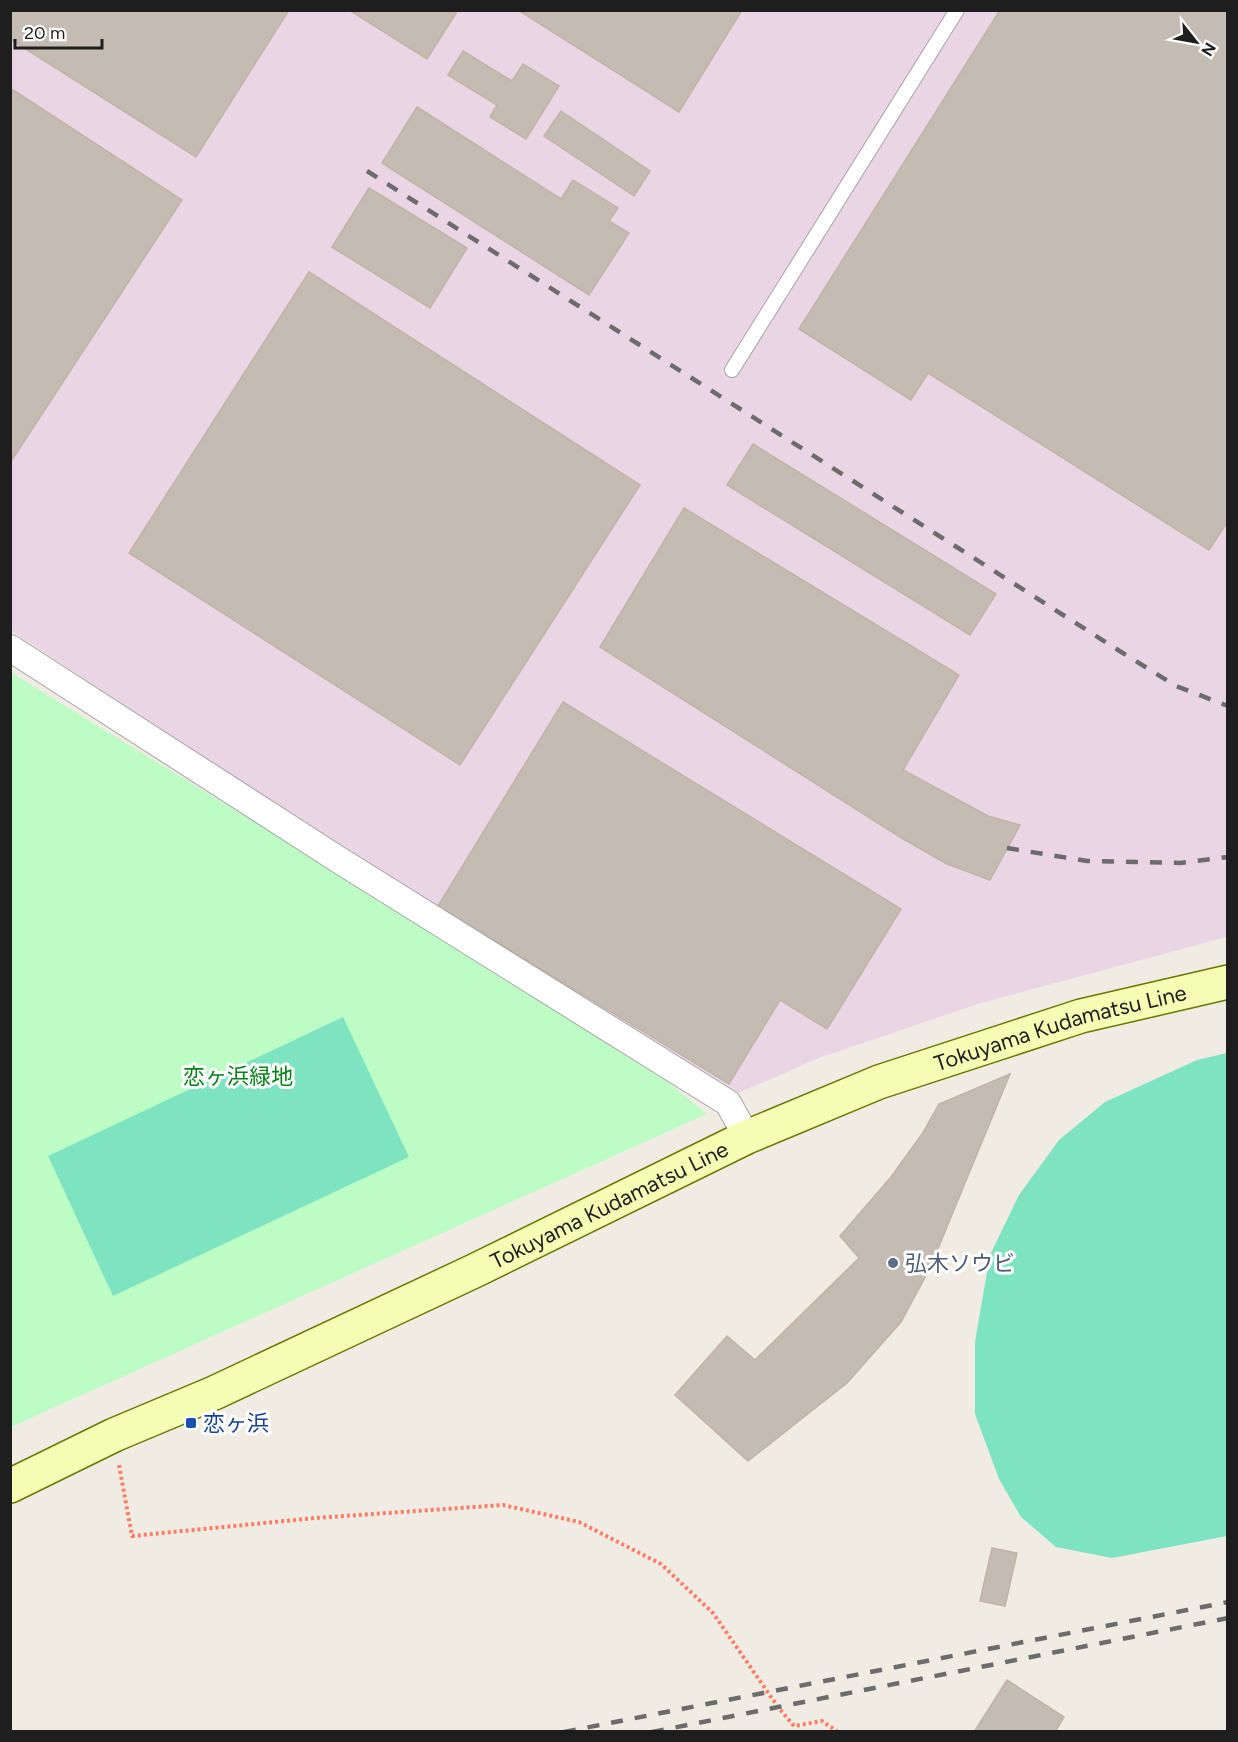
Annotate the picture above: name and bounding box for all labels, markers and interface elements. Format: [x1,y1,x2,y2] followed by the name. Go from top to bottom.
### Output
[15,12,102,50] scale bar
[1166,12,1226,72] north arrow
[24,22,65,44] text: 20 m
[1197,39,1220,60] text: N
[931,979,1189,1077] street label: Tokuyama Kudamatsu Line
[183,1063,293,1090] park label: 恋ヶ浜緑地
[486,1135,732,1274] street label: Tokuyama Kudamatsu Line
[905,1250,1015,1277] place label: 弘木ソウビ
[886,1256,900,1270] marker: 弘木ソウビ
[203,1410,269,1437] place label: 恋ヶ浜
[184,1416,198,1430] marker: 恋ヶ浜

